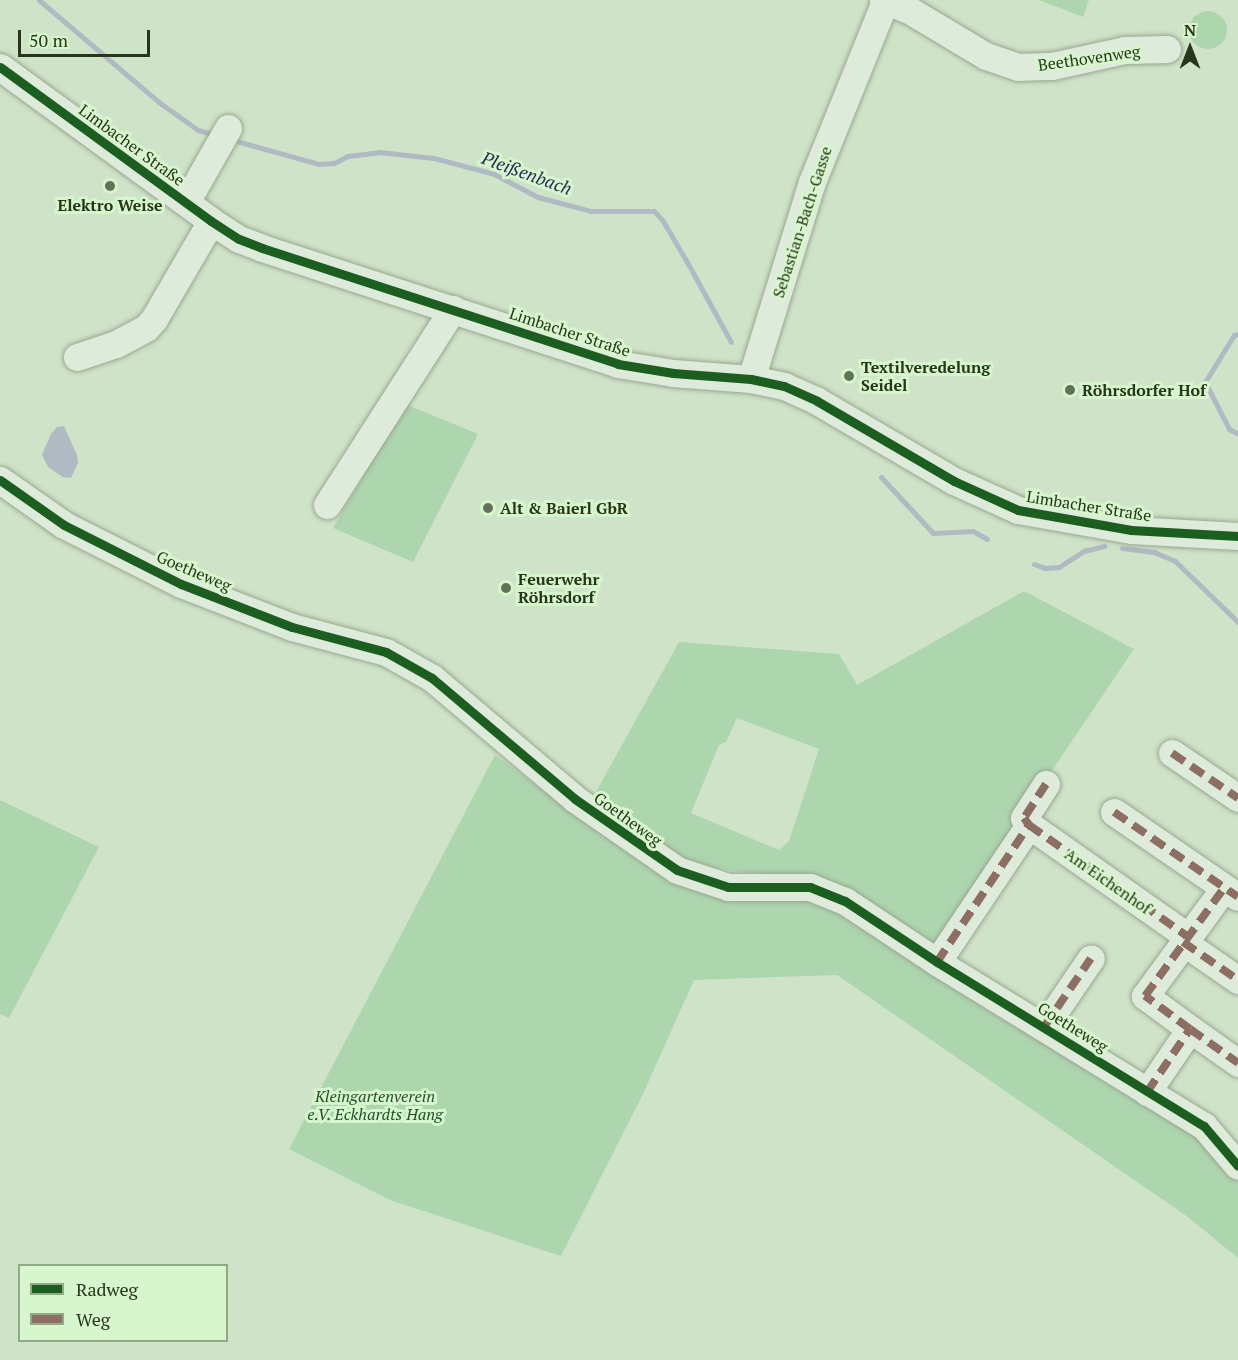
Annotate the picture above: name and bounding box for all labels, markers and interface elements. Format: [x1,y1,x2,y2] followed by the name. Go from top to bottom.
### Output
[21,18,153,56] scale bar
[1160,18,1220,78] north arrow
[1184,19,1196,41] text: N
[29,28,68,52] text: 50 m
[1037,41,1141,75] street label: Beethovenweg
[75,100,189,190] street label: Limbacher Straße
[768,144,836,300] street label: Sebastian-Bach-Gasse
[479,147,575,199] water label: Pleißenbach
[103,179,117,193] marker: Elektro Weise
[58,195,162,215] place label: Elektro Weise
[507,303,633,361] street label: Limbacher Straße
[861,357,990,395] place label: Textilveredelung Seidel
[842,369,856,383] marker: Textilveredelung Seidel
[1082,380,1206,400] place label: Röhrsdorfer Hof
[1063,383,1077,397] marker: Röhrsdorfer Hof
[1025,487,1153,525] street label: Limbacher Straße
[500,498,628,518] place label: Alt & Baierl GbR
[481,501,495,515] marker: Alt & Baierl GbR
[154,547,234,595] street label: Goetheweg
[518,569,599,607] place label: Feuerwehr Röhrsdorf
[499,581,513,595] marker: Feuerwehr Röhrsdorf
[590,788,666,850] street label: Goetheweg
[1061,844,1155,918] street label: Am Eichenhof
[1034,998,1112,1056] street label: Goetheweg
[307,1086,443,1124] park label: Kleingartenverein e.V. Eckhardts Hang
[18,1264,228,1342] legend
[76,1277,138,1301] text: Radweg
[76,1307,110,1331] text: Weg

